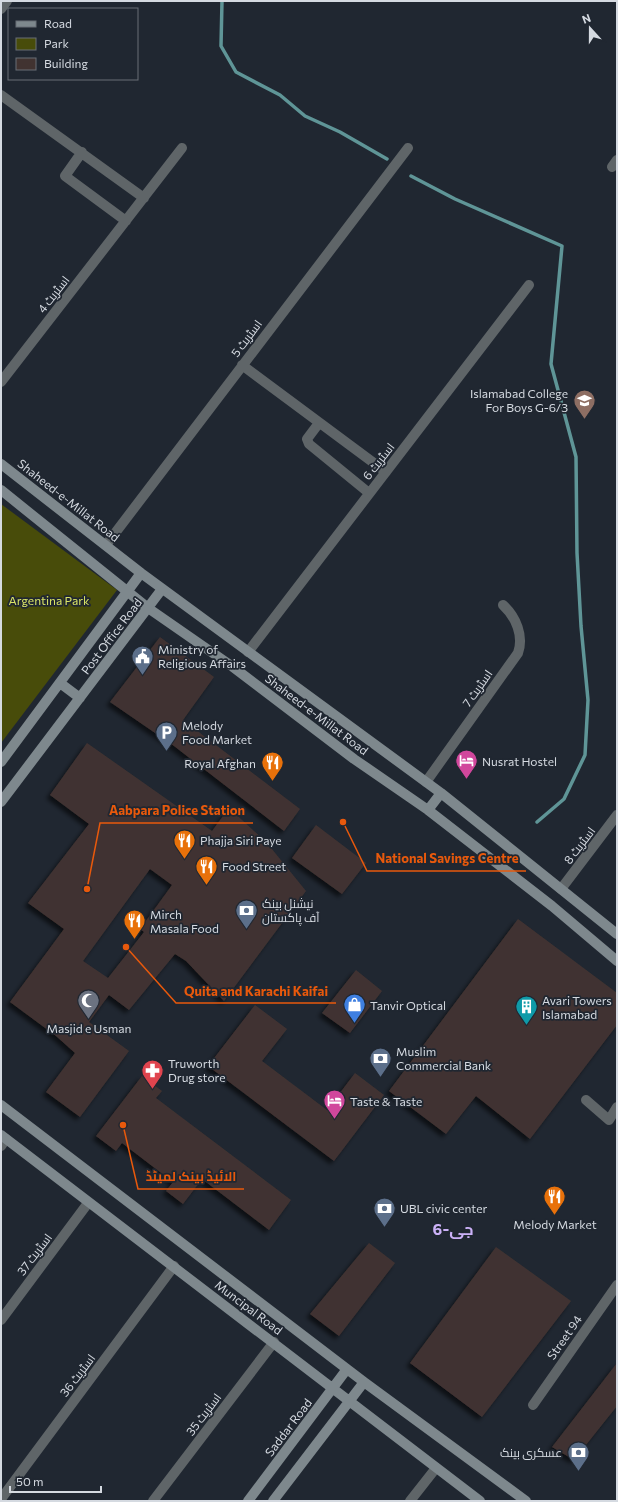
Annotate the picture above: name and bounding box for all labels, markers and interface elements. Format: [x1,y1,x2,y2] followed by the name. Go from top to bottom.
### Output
[8,8,138,80] legend
[570,8,610,48] north arrow
[580,11,592,26] text: N
[44,16,72,30] text: Road
[44,36,70,50] text: Park
[44,56,88,70] text: Building
[34,273,72,316] street label: اسٹریٹ 4
[228,317,265,360] street label: اسٹریٹ 5
[470,386,568,414] place label: Islamabad College For Boys G-6/3
[571,387,597,420] school or university icon: Islamabad College For Boys G-6/3
[359,440,398,483] street label: اسٹریٹ 6
[15,456,123,544] street label: Shaheed-e-Millat Road
[8,593,90,607] park label: Argentina Park
[78,595,144,677] street label: Post Office Road
[158,642,246,670] place label: Ministry of Religious Affairs
[130,643,156,676] public building icon: Ministry of Religious Affairs
[459,667,496,710] street label: اسٹریٹ 7
[263,671,371,757] street label: Shaheed-e-Millat Road
[182,718,252,746] place label: Melody Food Market
[153,719,179,752] parking icon: Melody Food Market
[453,748,479,781] hotel icon: Nusrat Hostel
[259,750,285,783] restaurant icon: Royal Afghan
[482,754,557,768] place label: Nusrat Hostel
[184,756,256,770] place label: Royal Afghan
[100,798,253,823] callout: Aabpara Police Station
[109,802,245,818] text: Aabpara Police Station
[561,824,598,867] street label: اسٹریٹ 8
[172,827,198,860] restaurant icon: Phajja Siri Paye
[200,833,282,847] place label: Phajja Siri Paye
[367,846,526,871] callout: National Savings Centre
[375,850,519,866] text: National Savings Centre
[193,853,219,886] restaurant icon: Food Street
[222,859,286,873] place label: Food Street
[262,896,320,927] place label: نیشنل بینک آف پاکستان
[233,897,259,930] bank icon: نیشنل بینک آف پاکستان
[150,907,219,935] place label: Mirch Masala Food
[121,908,147,941] restaurant icon: Mirch Masala Food
[176,978,336,1003] callout: Quita and Karachi Kaifai
[184,983,328,999] text: Quita and Karachi Kaifai
[76,988,102,1021] mosque icon: Masjid e Usman
[341,992,367,1025] shop icon: Tanvir Optical
[542,993,612,1021] place label: Avari Towers Islamabad
[513,994,539,1027] building icon: Avari Towers Islamabad
[370,998,446,1012] place label: Tanvir Optical
[47,1021,131,1035] place label: Masjid e Usman
[396,1044,492,1072] place label: Muslim Commercial Bank
[367,1045,393,1078] bank icon: Muslim Commercial Bank
[168,1056,225,1084] place label: Truworth Drug store
[139,1057,165,1090] pharmacy icon: Truworth Drug store
[321,1088,347,1121] hotel icon: Taste & Taste
[350,1094,422,1108] place label: Taste & Taste
[138,1164,244,1189] callout: الائیڈ بینک لمیٹڈ
[146,1168,236,1184] text: الائیڈ بینک لمیٹڈ
[542,1184,568,1217] restaurant icon: Melody Market
[372,1195,398,1228] bank icon: UBL civic center
[400,1201,487,1215] place label: UBL civic center
[513,1217,597,1231] place label: Melody Market
[433,1219,473,1239] district label: جی-6
[14,1230,55,1278] street label: اسٹریٹ 37
[213,1277,286,1337] street label: Muncipal Road
[544,1312,584,1362] street label: Street 94
[56,1351,98,1400] street label: اسٹریٹ 36
[183,1390,224,1439] street label: اسٹریٹ 35
[262,1395,314,1459] street label: Saddar Road
[565,1439,591,1472] bank icon: عسکری بینک
[500,1445,562,1460] place label: عسکری بینک
[10,1468,101,1494] scale bar
[16,1474,44,1488] text: 50 m

